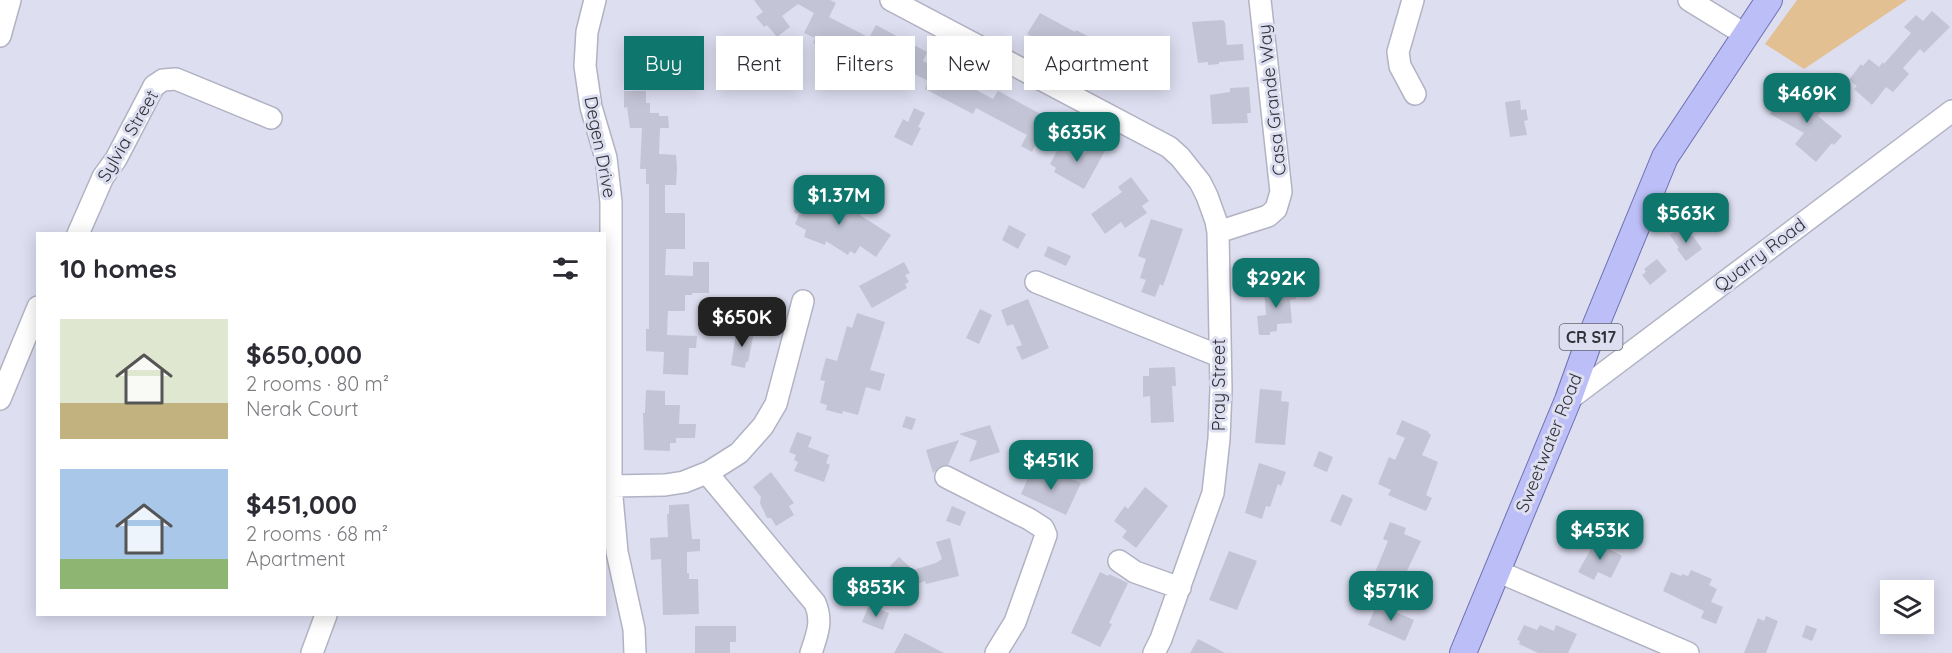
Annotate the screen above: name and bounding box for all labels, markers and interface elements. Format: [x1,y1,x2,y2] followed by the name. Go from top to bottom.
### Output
[1252,23,1291,177] street label: Casa Grande Way
[624,36,704,90] chip: Buy
[716,36,803,90] chip: Rent
[815,36,915,90] chip: Filters
[927,36,1012,90] chip: New
[1024,36,1170,90] chip: Apartment
[1765,73,1849,124] pin: $469K
[1777,80,1837,105] text: $469K
[92,86,163,186] street label: Sylvia Street
[579,94,622,200] street label: Degen Drive
[1035,112,1119,163] pin: $635K
[1048,119,1106,144] text: $635K
[790,175,888,226] pin: $1.37M
[808,182,870,207] text: $1.37M
[1644,193,1728,244] pin: $563K
[1657,200,1715,225] text: $563K
[1709,213,1810,297] street label: Quarry Road
[60,252,177,285] text: 10 homes
[549,252,582,285] icon: filters
[1234,258,1318,309] pin: $292K
[1246,265,1306,290] text: $292K
[700,297,784,348] pin: $650K
[712,304,772,329] text: $650K
[1560,324,1622,350] road number: CR S17
[246,338,362,371] text: $650,000
[1207,339,1230,431] street label: Pray Street
[108,343,180,415] icon: home
[1510,370,1587,516] street label: Sweetwater Road
[246,371,389,396] text: 2 rooms · 80 m²
[246,396,359,421] text: Nerak Court
[1009,440,1093,491] pin: $451K
[1023,447,1079,472] text: $451K
[246,488,357,521] text: $451,000
[108,493,180,565] icon: home
[1558,510,1642,561] pin: $453K
[1570,517,1630,542] text: $453K
[246,521,388,546] text: 2 rooms · 68 m²
[246,546,346,571] text: Apartment
[834,567,918,618] pin: $853K
[1349,571,1433,622] pin: $571K
[847,574,905,599] text: $853K
[1363,578,1419,603] text: $571K
[1880,580,1934,634] map controls
[1880,580,1934,634] button: layers

